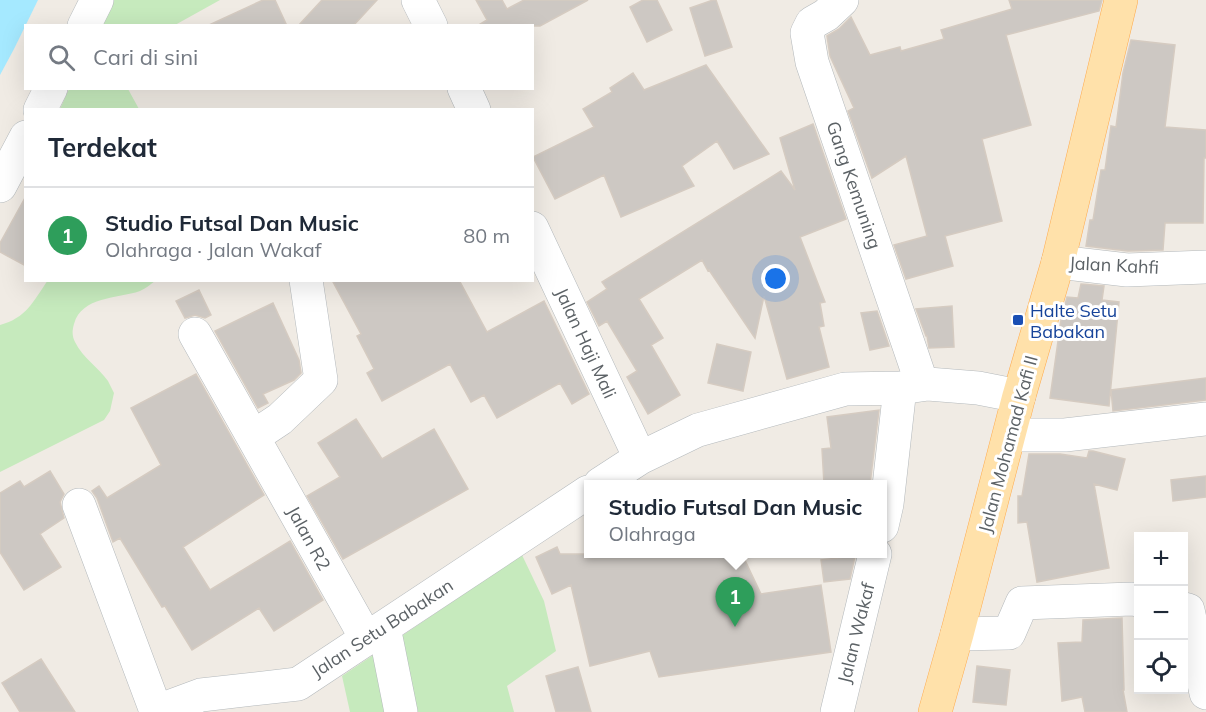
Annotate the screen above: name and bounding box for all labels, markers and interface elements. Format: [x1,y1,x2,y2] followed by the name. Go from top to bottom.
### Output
[24,24,534,90] search box
[45,41,78,74] icon: search
[93,43,198,71] text: Cari di sini
[821,118,887,252] street label: Gang Kemuning
[48,131,157,164] text: Terdekat
[105,209,359,237] text: Studio Futsal Dan Music
[62,223,74,248] text: 1
[463,223,510,248] text: 80 m
[105,237,322,262] text: Olahraga · Jalan Wakaf
[1068,251,1160,279] street label: Jalan Kahfi
[761,264,790,293] your location
[550,284,622,402] street label: Jalan Haji Mali
[1030,299,1117,343] place label: Halte Setu Babakan
[1011,313,1025,327] marker: Halte Setu Babakan
[973,353,1043,535] street label: Jalan Mohamad Kafi II
[584,480,887,558] popup
[609,493,862,521] text: Studio Futsal Dan Music
[282,502,336,574] street label: Jalan R2
[609,521,696,546] text: Olahraga
[1134,532,1188,694] map controls
[1134,532,1188,586] button: +
[307,574,457,682] street label: Jalan Setu Babakan
[716,578,754,627] pin: 1
[832,579,880,686] street label: Jalan Wakaf
[1134,586,1188,640] button: −
[1134,640,1188,694] button: locate

